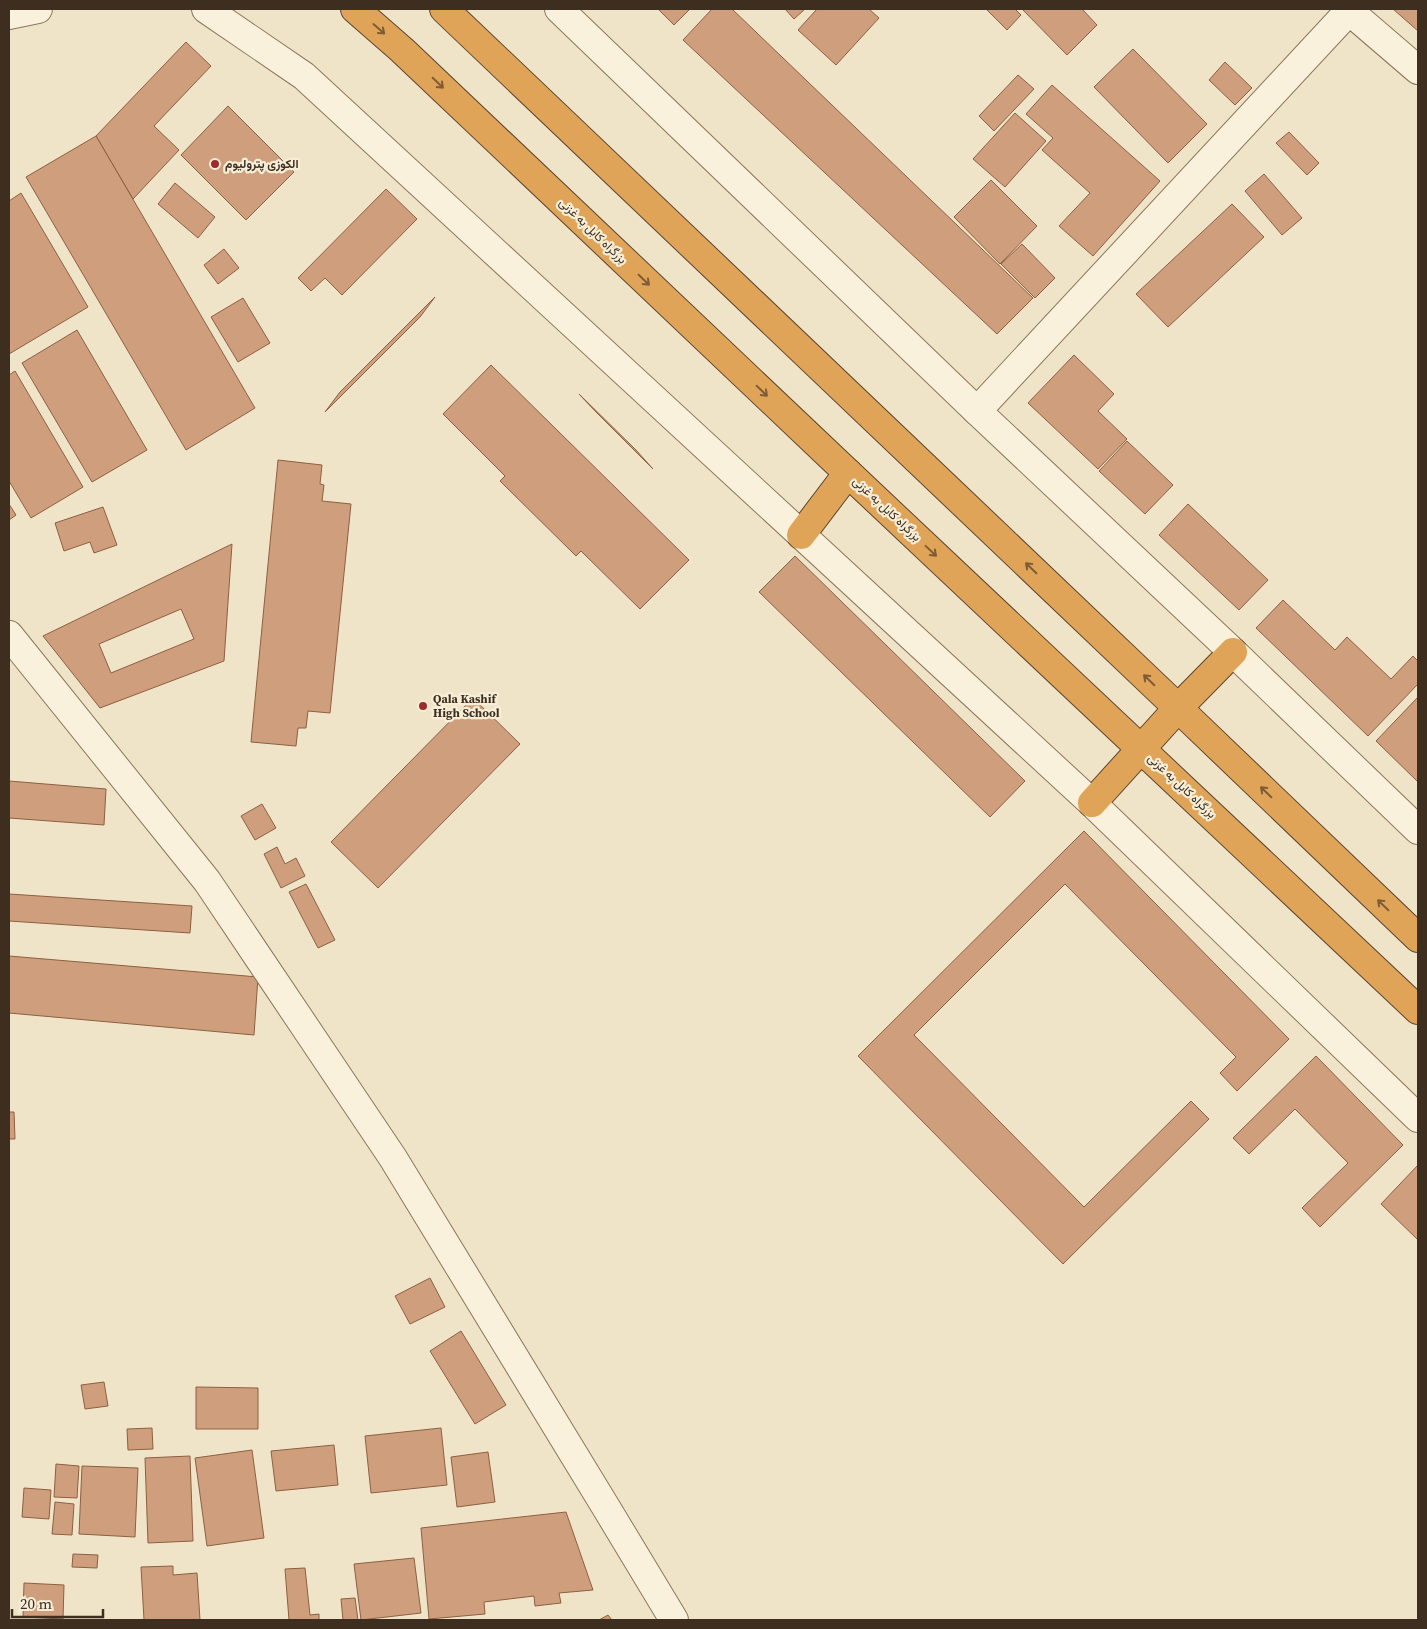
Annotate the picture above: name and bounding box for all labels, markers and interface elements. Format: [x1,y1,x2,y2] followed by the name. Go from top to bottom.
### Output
[372,23,385,35] one-way arrow
[431,77,444,89] one-way arrow
[225,156,299,172] place label: الکوزی پترولیوم
[209,158,221,170] marker: الکوزی پترولیوم
[556,195,630,267] street label: بزرگراه کابل به غزنی
[638,273,650,285] one-way arrow
[756,385,769,397] one-way arrow
[849,473,925,545] street label: بزرگراه کابل به غزنی
[925,545,938,557] one-way arrow
[1025,561,1037,574] one-way arrow
[1143,674,1155,686] one-way arrow
[433,691,500,721] place label: Qala Kashif High School
[417,700,429,712] marker: Qala Kashif High School
[1144,750,1220,822] street label: بزرگراه کابل به غزنی
[1260,786,1272,798] one-way arrow
[1377,898,1389,911] one-way arrow
[12,1586,104,1618] scale bar
[20,1593,52,1614] text: 20 m

